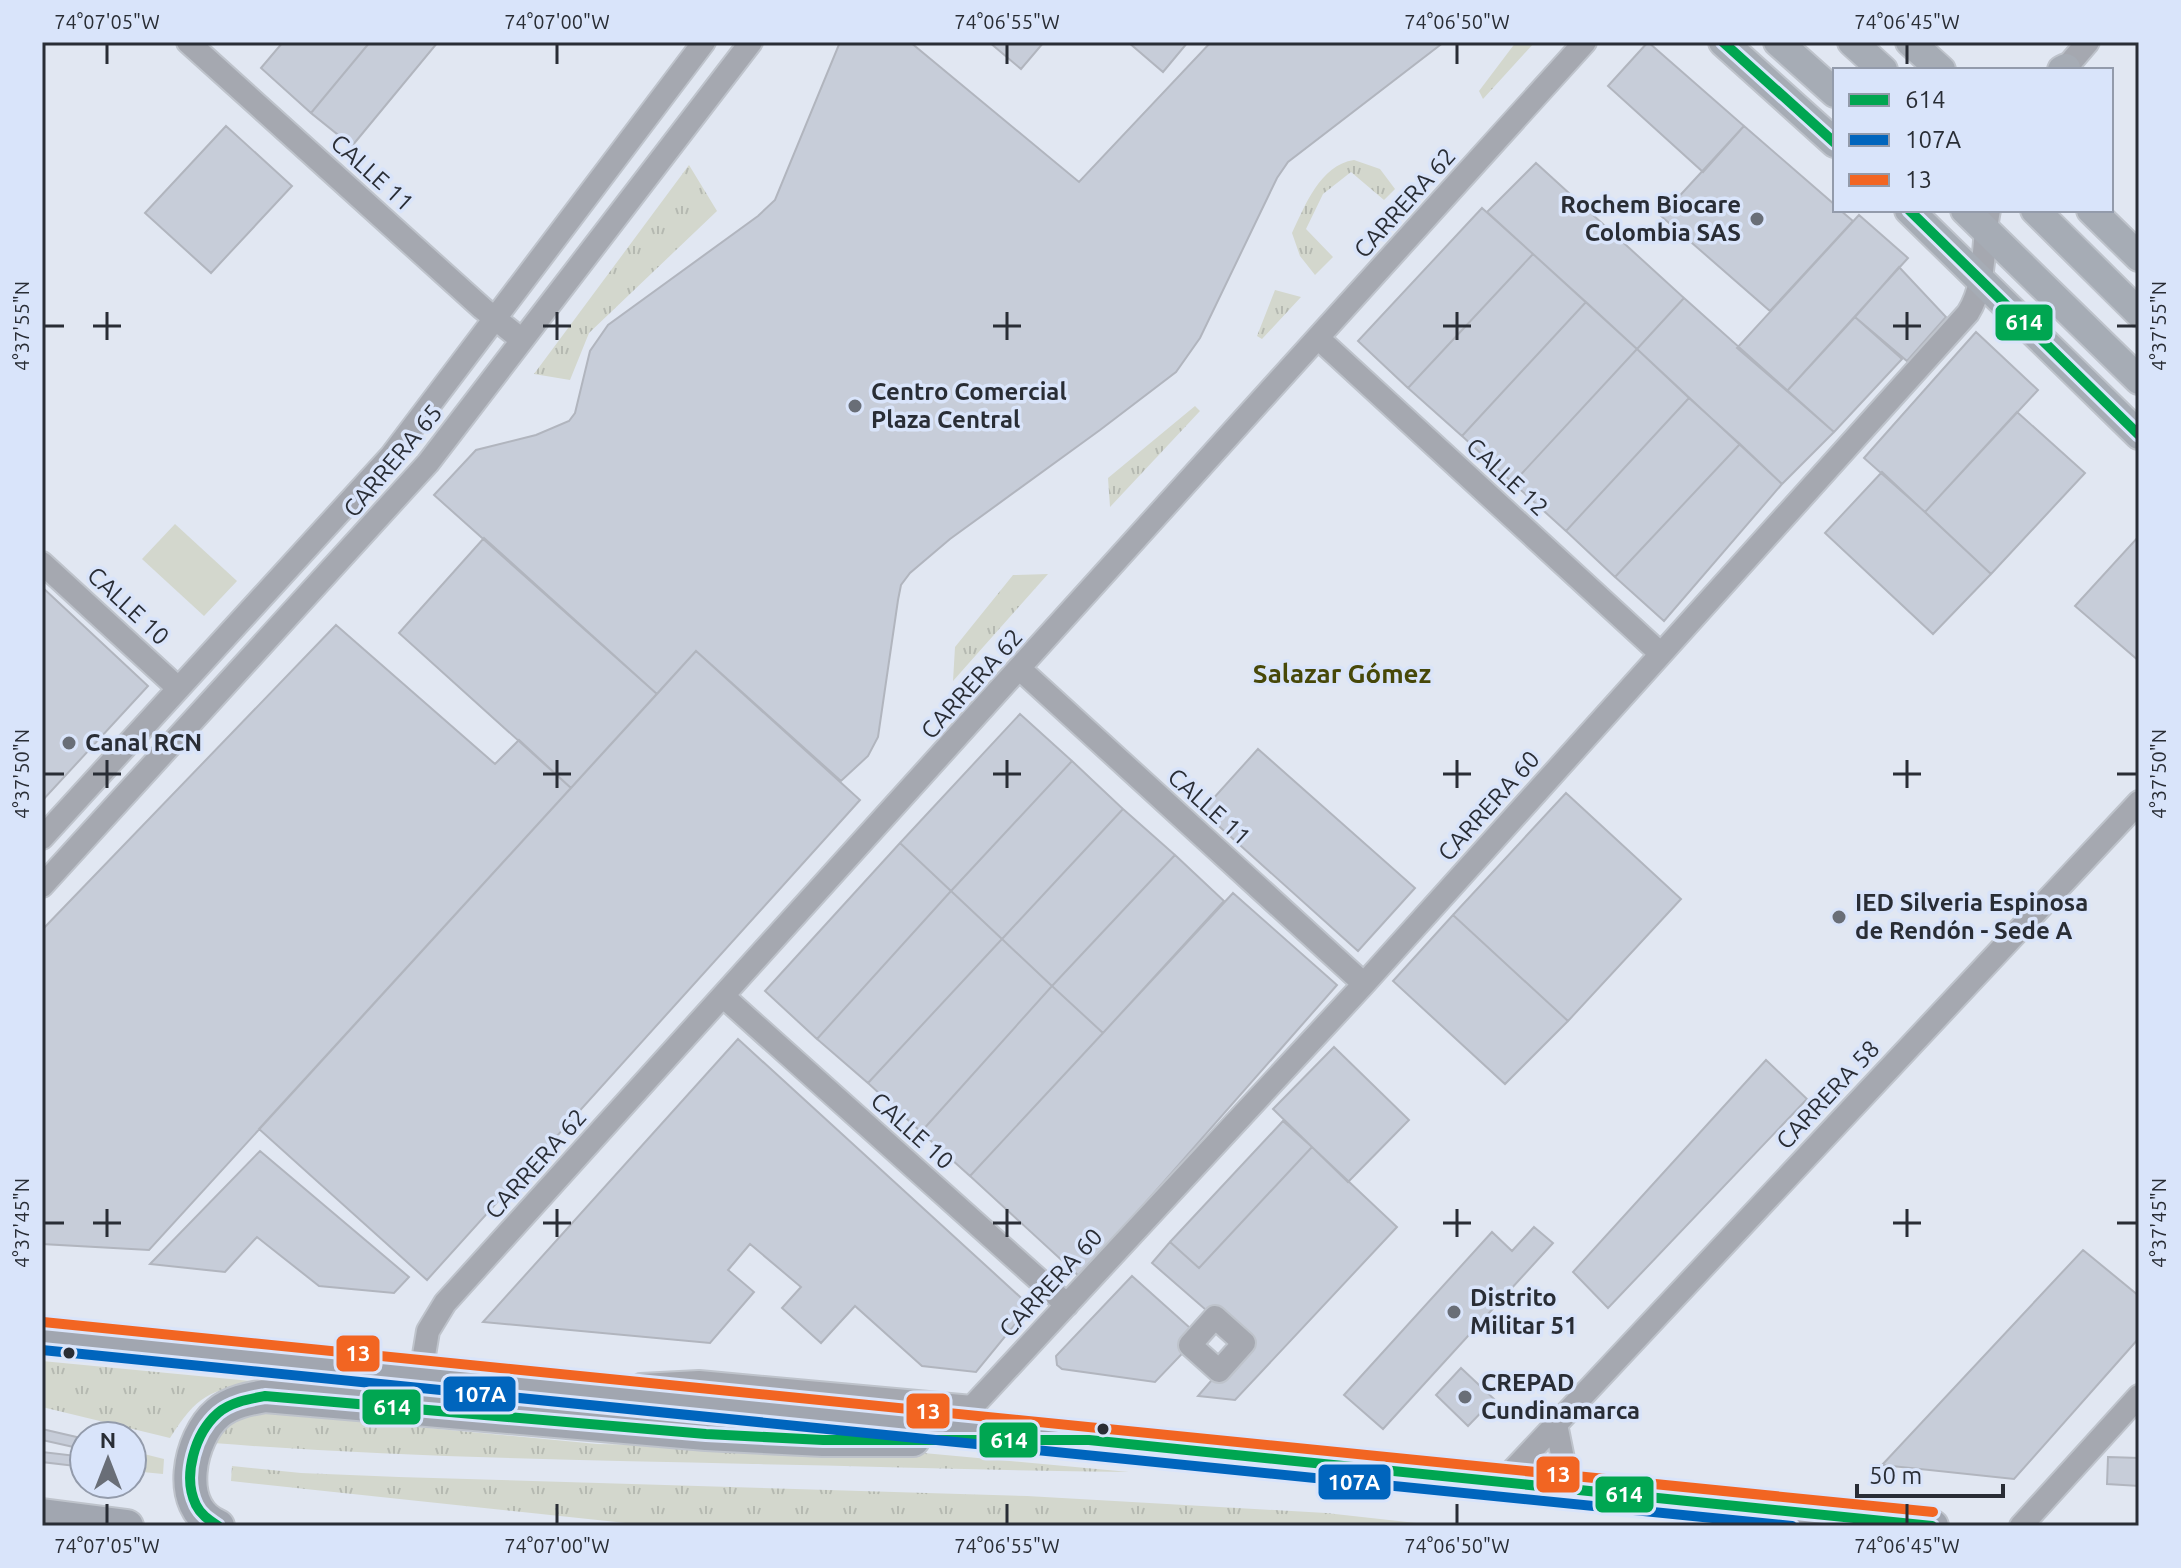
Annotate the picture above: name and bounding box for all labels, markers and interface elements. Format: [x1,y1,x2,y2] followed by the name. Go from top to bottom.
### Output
[54,10,160,33] text: 74°07'05"W
[504,10,610,33] text: 74°07'00"W
[954,10,1060,33] text: 74°06'55"W
[1404,10,1510,33] text: 74°06'50"W
[1854,10,1960,33] text: 74°06'45"W
[1833,68,2113,212] legend
[1905,86,1946,113] text: 614
[1905,126,1962,153] text: 107A
[326,129,419,217] street label: CALLE 11
[1348,142,1461,263] street label: CARRERA 62
[1905,166,1932,193] text: 13
[1560,191,1741,246] place label: Rochem Biocare Colombia SAS
[1748,210,1766,228] marker: Rochem Biocare Colombia SAS
[10,281,33,371] text: 4°37'55"N
[2147,281,2170,371] text: 4°37'55"N
[1994,303,2054,342] line badge: 614
[2005,309,2043,334] text: 614
[871,378,1067,433] place label: Centro Comercial Plaza Central
[846,397,864,415] marker: Centro Comercial Plaza Central
[338,399,447,522] street label: CARRERA 65
[1461,432,1554,521] street label: CALLE 12
[82,561,175,650] street label: CALLE 10
[915,623,1028,744] street label: CARRERA 62
[1253,659,1431,688] district label: Salazar Gómez
[10,729,33,819] text: 4°37'50"N
[85,729,202,756] place label: Canal RCN
[2147,729,2170,819] text: 4°37'50"N
[60,734,78,752] marker: Canal RCN
[1432,745,1545,866] street label: CARRERA 60
[1163,763,1256,851] street label: CALLE 11
[1855,889,2088,944] place label: IED Silveria Espinosa de Rendón - Sede A
[1830,908,1848,926] marker: IED Silveria Espinosa de Rendón - Sede A
[1771,1035,1885,1154] street label: CARRERA 58
[866,1087,959,1175] street label: CALLE 10
[479,1103,592,1224] street label: CARRERA 62
[10,1178,33,1268] text: 4°37'45"N
[2147,1178,2170,1268] text: 4°37'45"N
[994,1223,1108,1342] street label: CARRERA 60
[1470,1284,1578,1339] place label: Distrito Militar 51
[1445,1303,1463,1321] marker: Distrito Militar 51
[335,1334,381,1373] line badge: 13
[346,1340,370,1365] text: 13
[61,1345,77,1361] unlabelled marker
[1481,1369,1640,1424] place label: CREPAD Cundinamarca
[442,1375,517,1413] line badge: 107A
[454,1381,507,1406] text: 107A
[361,1388,422,1426] line badge: 614
[1456,1388,1474,1406] marker: CREPAD Cundinamarca
[905,1392,951,1430] line badge: 13
[373,1394,411,1419] text: 614
[916,1398,940,1423] text: 13
[68,1420,148,1500] north arrow
[978,1421,1039,1459] line badge: 614
[1095,1421,1111,1437] unlabelled marker
[100,1427,116,1452] text: N
[990,1427,1028,1452] text: 614
[1857,1448,2003,1498] scale bar
[1535,1455,1581,1494] line badge: 13
[1546,1461,1570,1486] text: 13
[1869,1462,1922,1489] text: 50 m
[1317,1463,1392,1501] line badge: 107A
[1328,1469,1381,1494] text: 107A
[1594,1475,1655,1514] line badge: 614
[1605,1481,1643,1506] text: 614
[54,1534,160,1557] text: 74°07'05"W
[504,1534,610,1557] text: 74°07'00"W
[954,1534,1060,1557] text: 74°06'55"W
[1404,1534,1510,1557] text: 74°06'50"W
[1854,1534,1960,1557] text: 74°06'45"W

